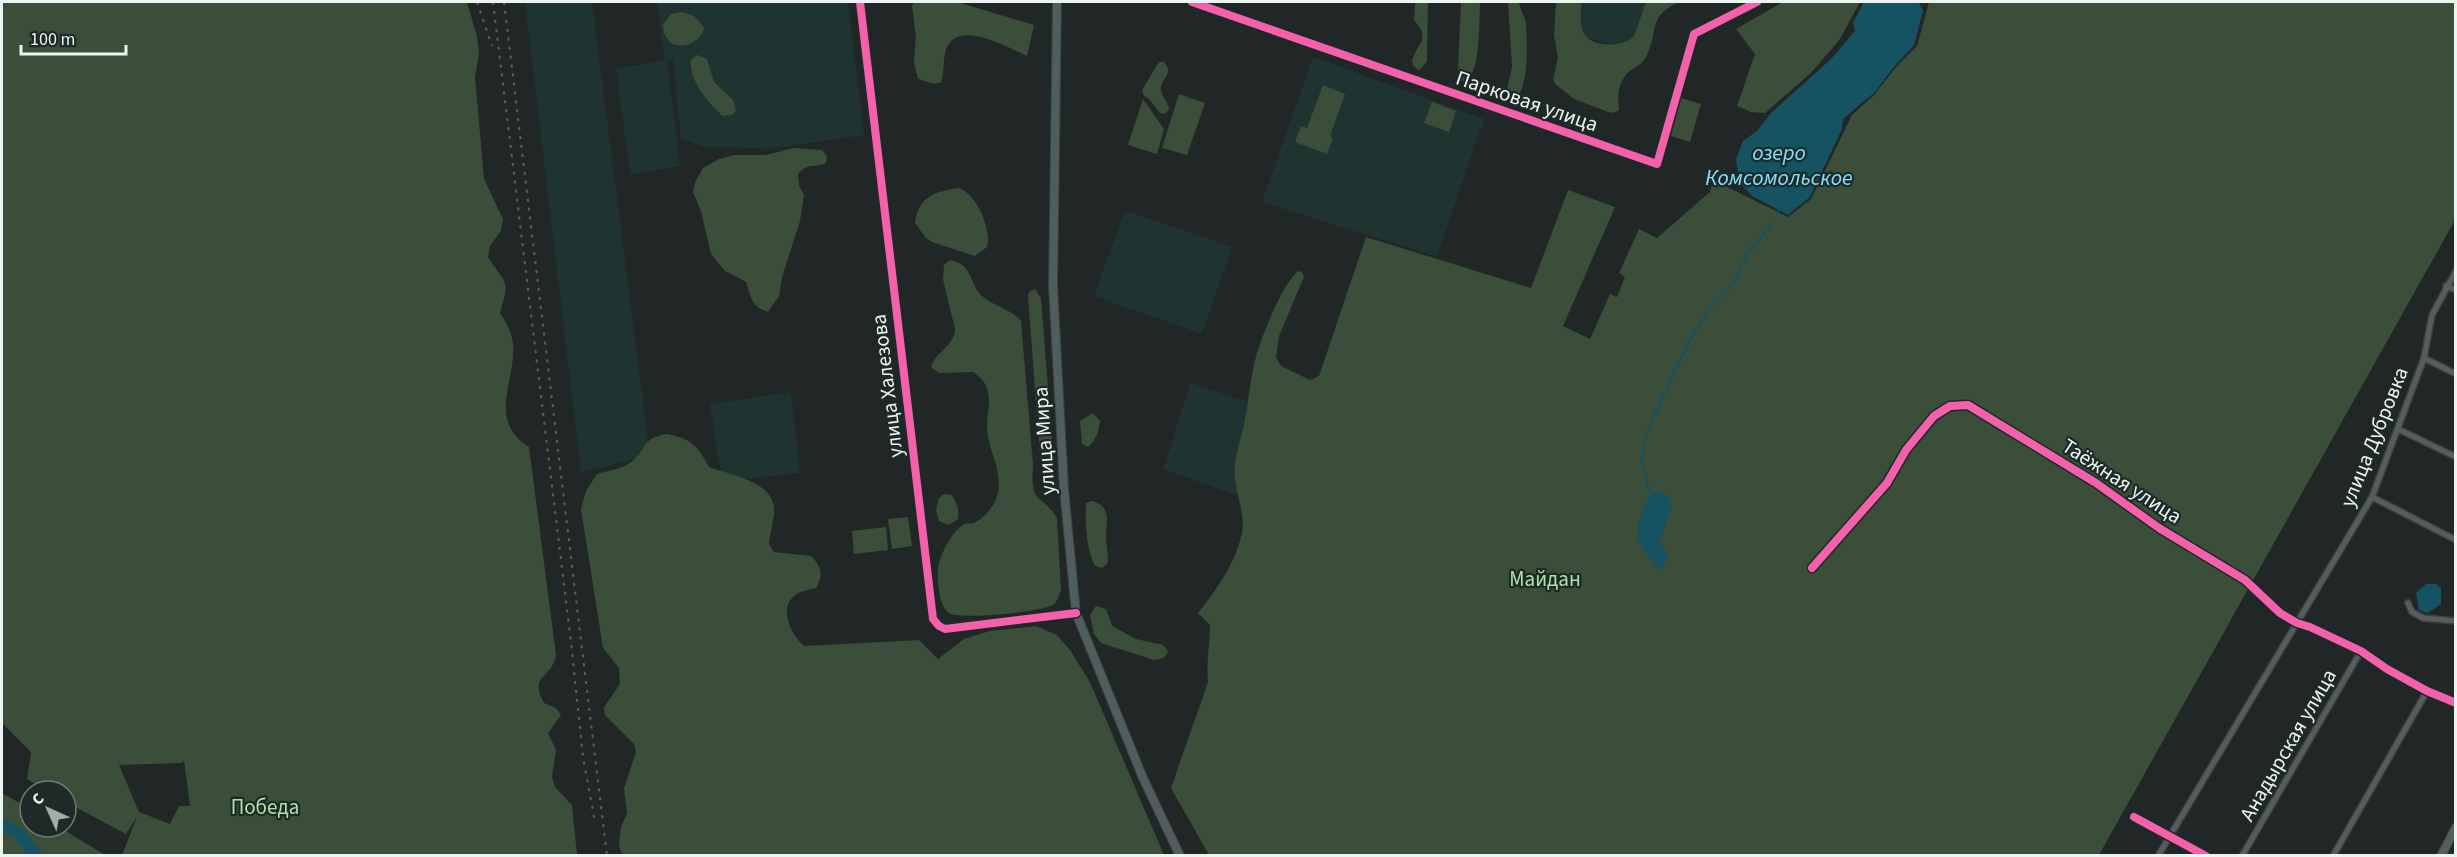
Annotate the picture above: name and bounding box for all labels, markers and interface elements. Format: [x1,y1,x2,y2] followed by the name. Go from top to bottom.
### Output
[21,18,126,56] scale bar
[30,27,75,52] text: 100 m
[1452,63,1602,139] street label: Парковая улица
[1705,137,1853,194] water label: озеро Комсомольское
[863,313,911,459] street label: улица Халезова
[2332,363,2416,511] street label: улица Дубровка
[1025,386,1063,496] street label: улица Мира
[2056,431,2188,531] street label: Таёжная улица
[1509,564,1581,594] park label: Майдан
[2232,663,2344,827] street label: Анадырская улица
[18,779,78,839] north arrow
[27,788,49,810] text: С
[231,792,299,822] park label: Победа

